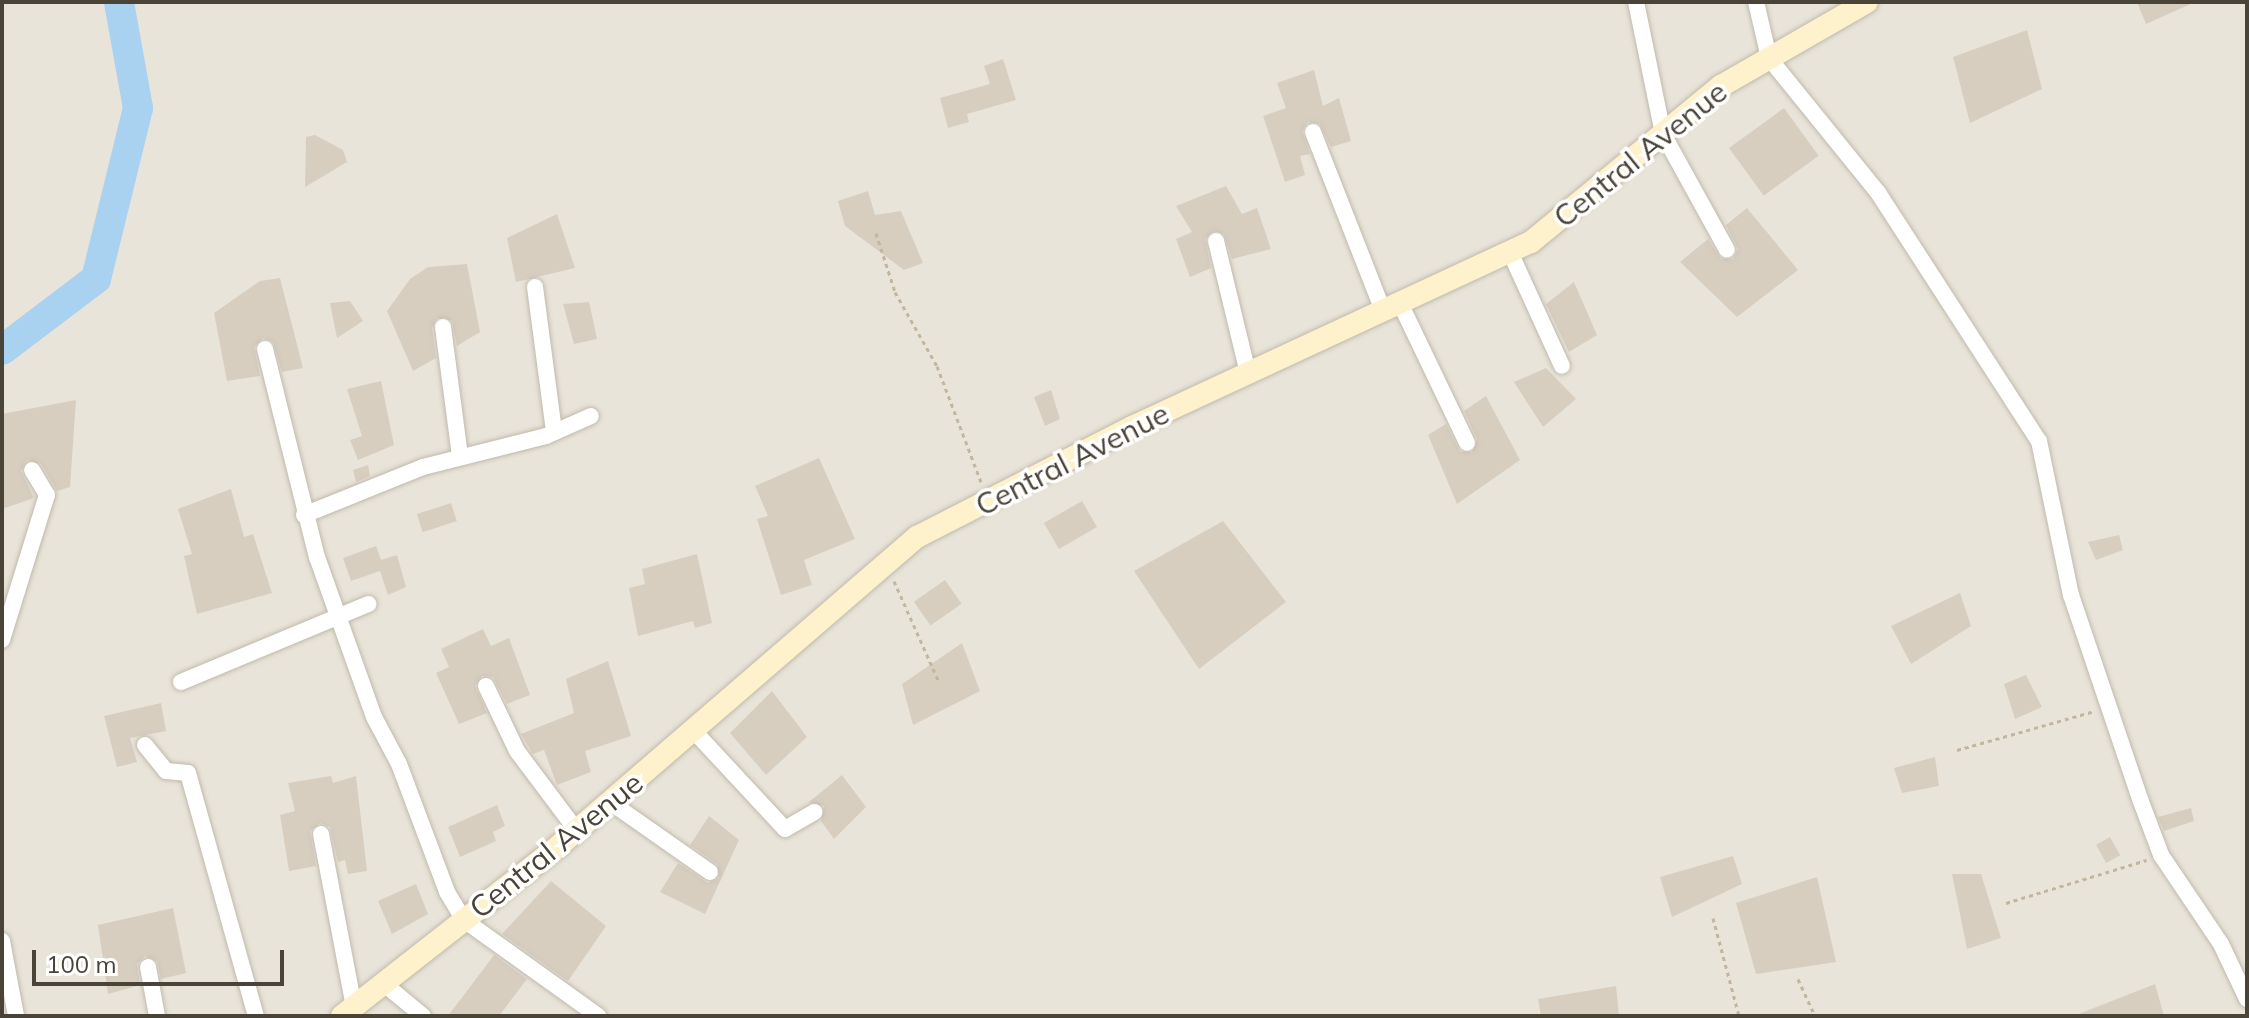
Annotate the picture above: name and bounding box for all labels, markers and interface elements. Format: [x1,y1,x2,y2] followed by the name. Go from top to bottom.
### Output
[1546,73,1734,235] street label: Central Avenue
[969,395,1175,523] street label: Central Avenue
[462,764,650,926] street label: Central Avenue
[36,934,288,984] scale bar
[46,949,117,979] text: 100 m

